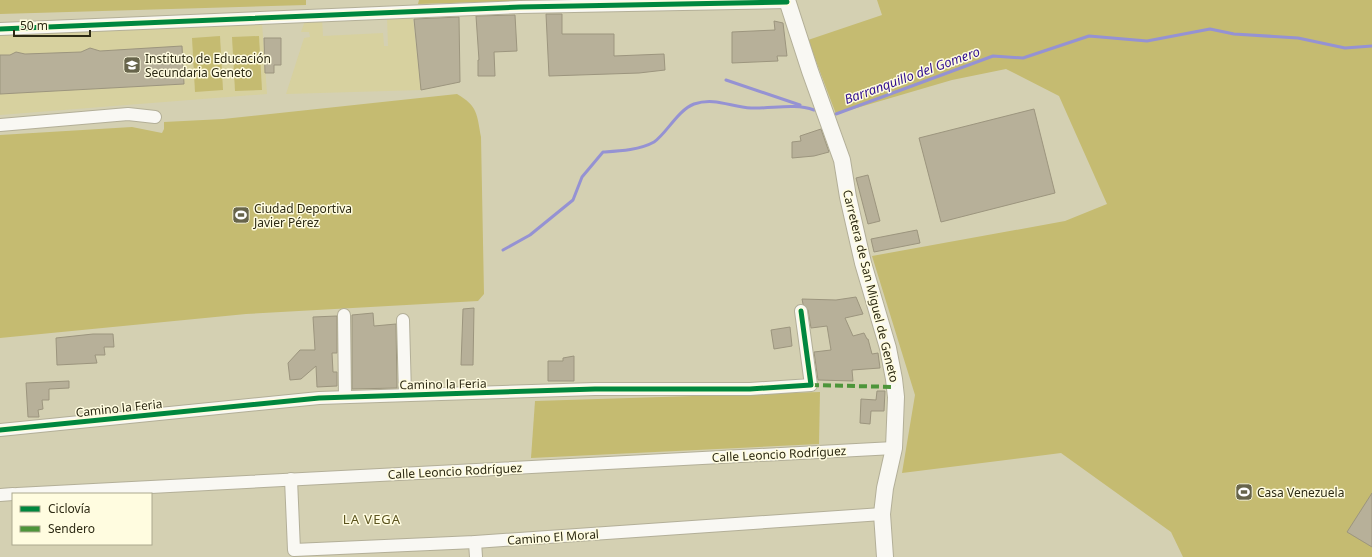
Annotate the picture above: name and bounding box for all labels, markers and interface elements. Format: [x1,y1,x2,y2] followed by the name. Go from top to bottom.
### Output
[14,12,90,38] scale bar
[20,17,48,34] text: 50 m
[842,42,982,108] water label: Barranquillo del Gomero
[145,50,271,81] place label: Instituto de Educación Secundaria Geneto
[122,55,142,75] school or university icon: Instituto de Educación Secundaria Geneto
[839,188,903,384] street label: Carretera de San Miguel de Geneto
[253,200,352,231] place label: Ciudad Deportiva Javier Pérez
[231,205,251,225] sports icon: Ciudad Deportiva Javier Pérez
[399,375,487,393] street label: Camino la Feria
[75,395,163,421] street label: Camino la Feria
[711,442,847,466] street label: Calle Leoncio Rodríguez
[387,459,523,483] street label: Calle Leoncio Rodríguez
[1234,482,1254,502] sports icon: Casa Venezuela
[1257,484,1344,501] place label: Casa Venezuela
[12,493,152,545] legend
[48,500,90,517] text: Ciclovía
[343,510,401,528] district label: LA VEGA
[48,520,95,537] text: Sendero
[507,525,599,549] street label: Camino El Moral

